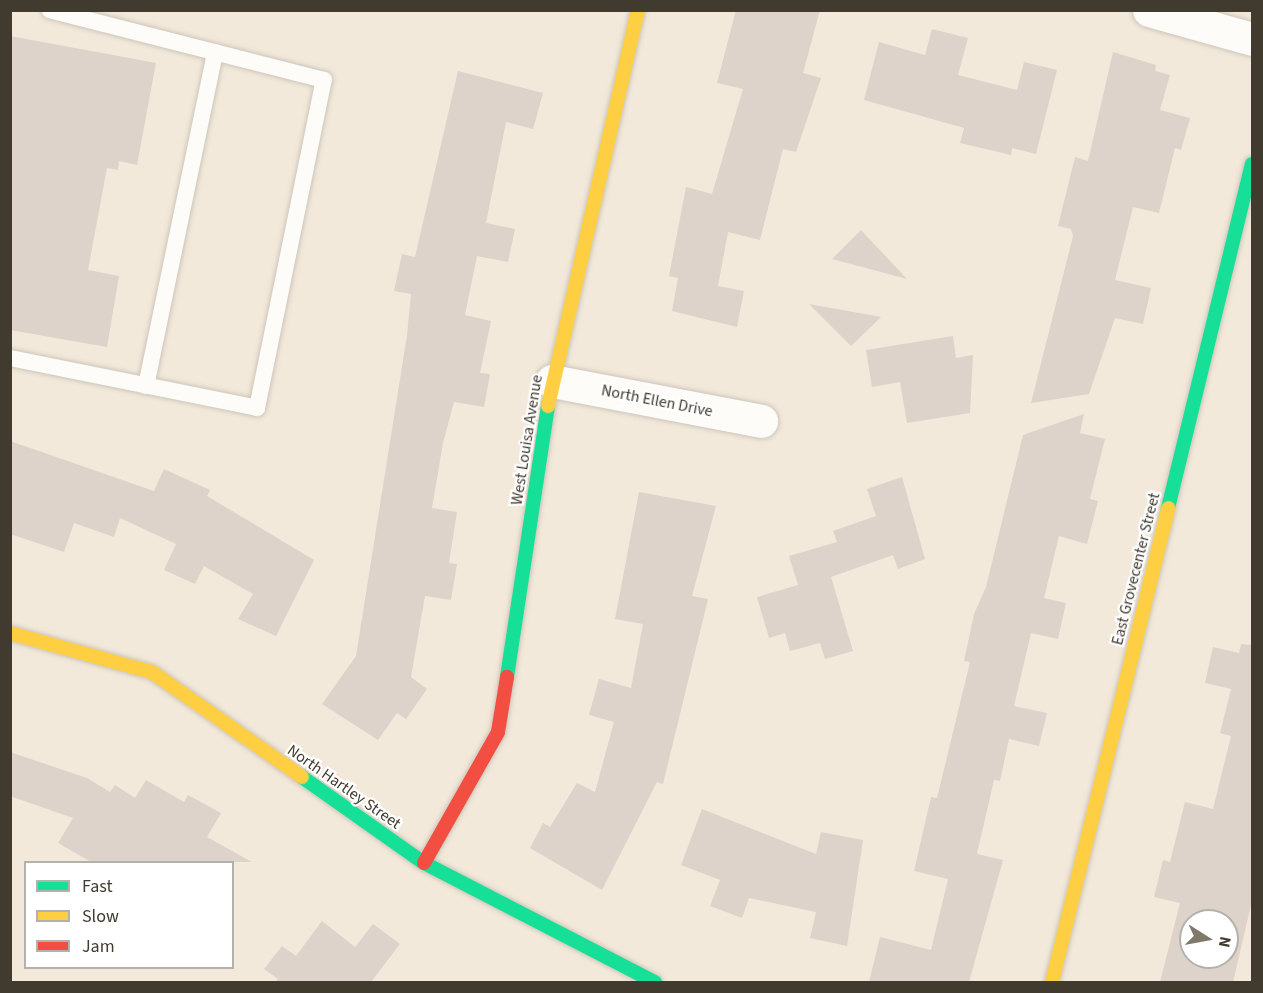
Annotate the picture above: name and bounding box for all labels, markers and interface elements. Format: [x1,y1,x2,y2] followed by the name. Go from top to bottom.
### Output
[507,373,547,507] street label: West Louisa Avenue
[600,381,714,421] street label: North Ellen Drive
[1108,491,1164,647] street label: East Grovecenter Street
[284,741,404,833] street label: North Hartley Street
[24,861,234,969] legend
[82,874,113,899] text: Fast
[82,904,119,929] text: Slow
[1179,909,1239,969] north arrow
[82,934,115,959] text: Jam
[1213,935,1237,949] text: N

